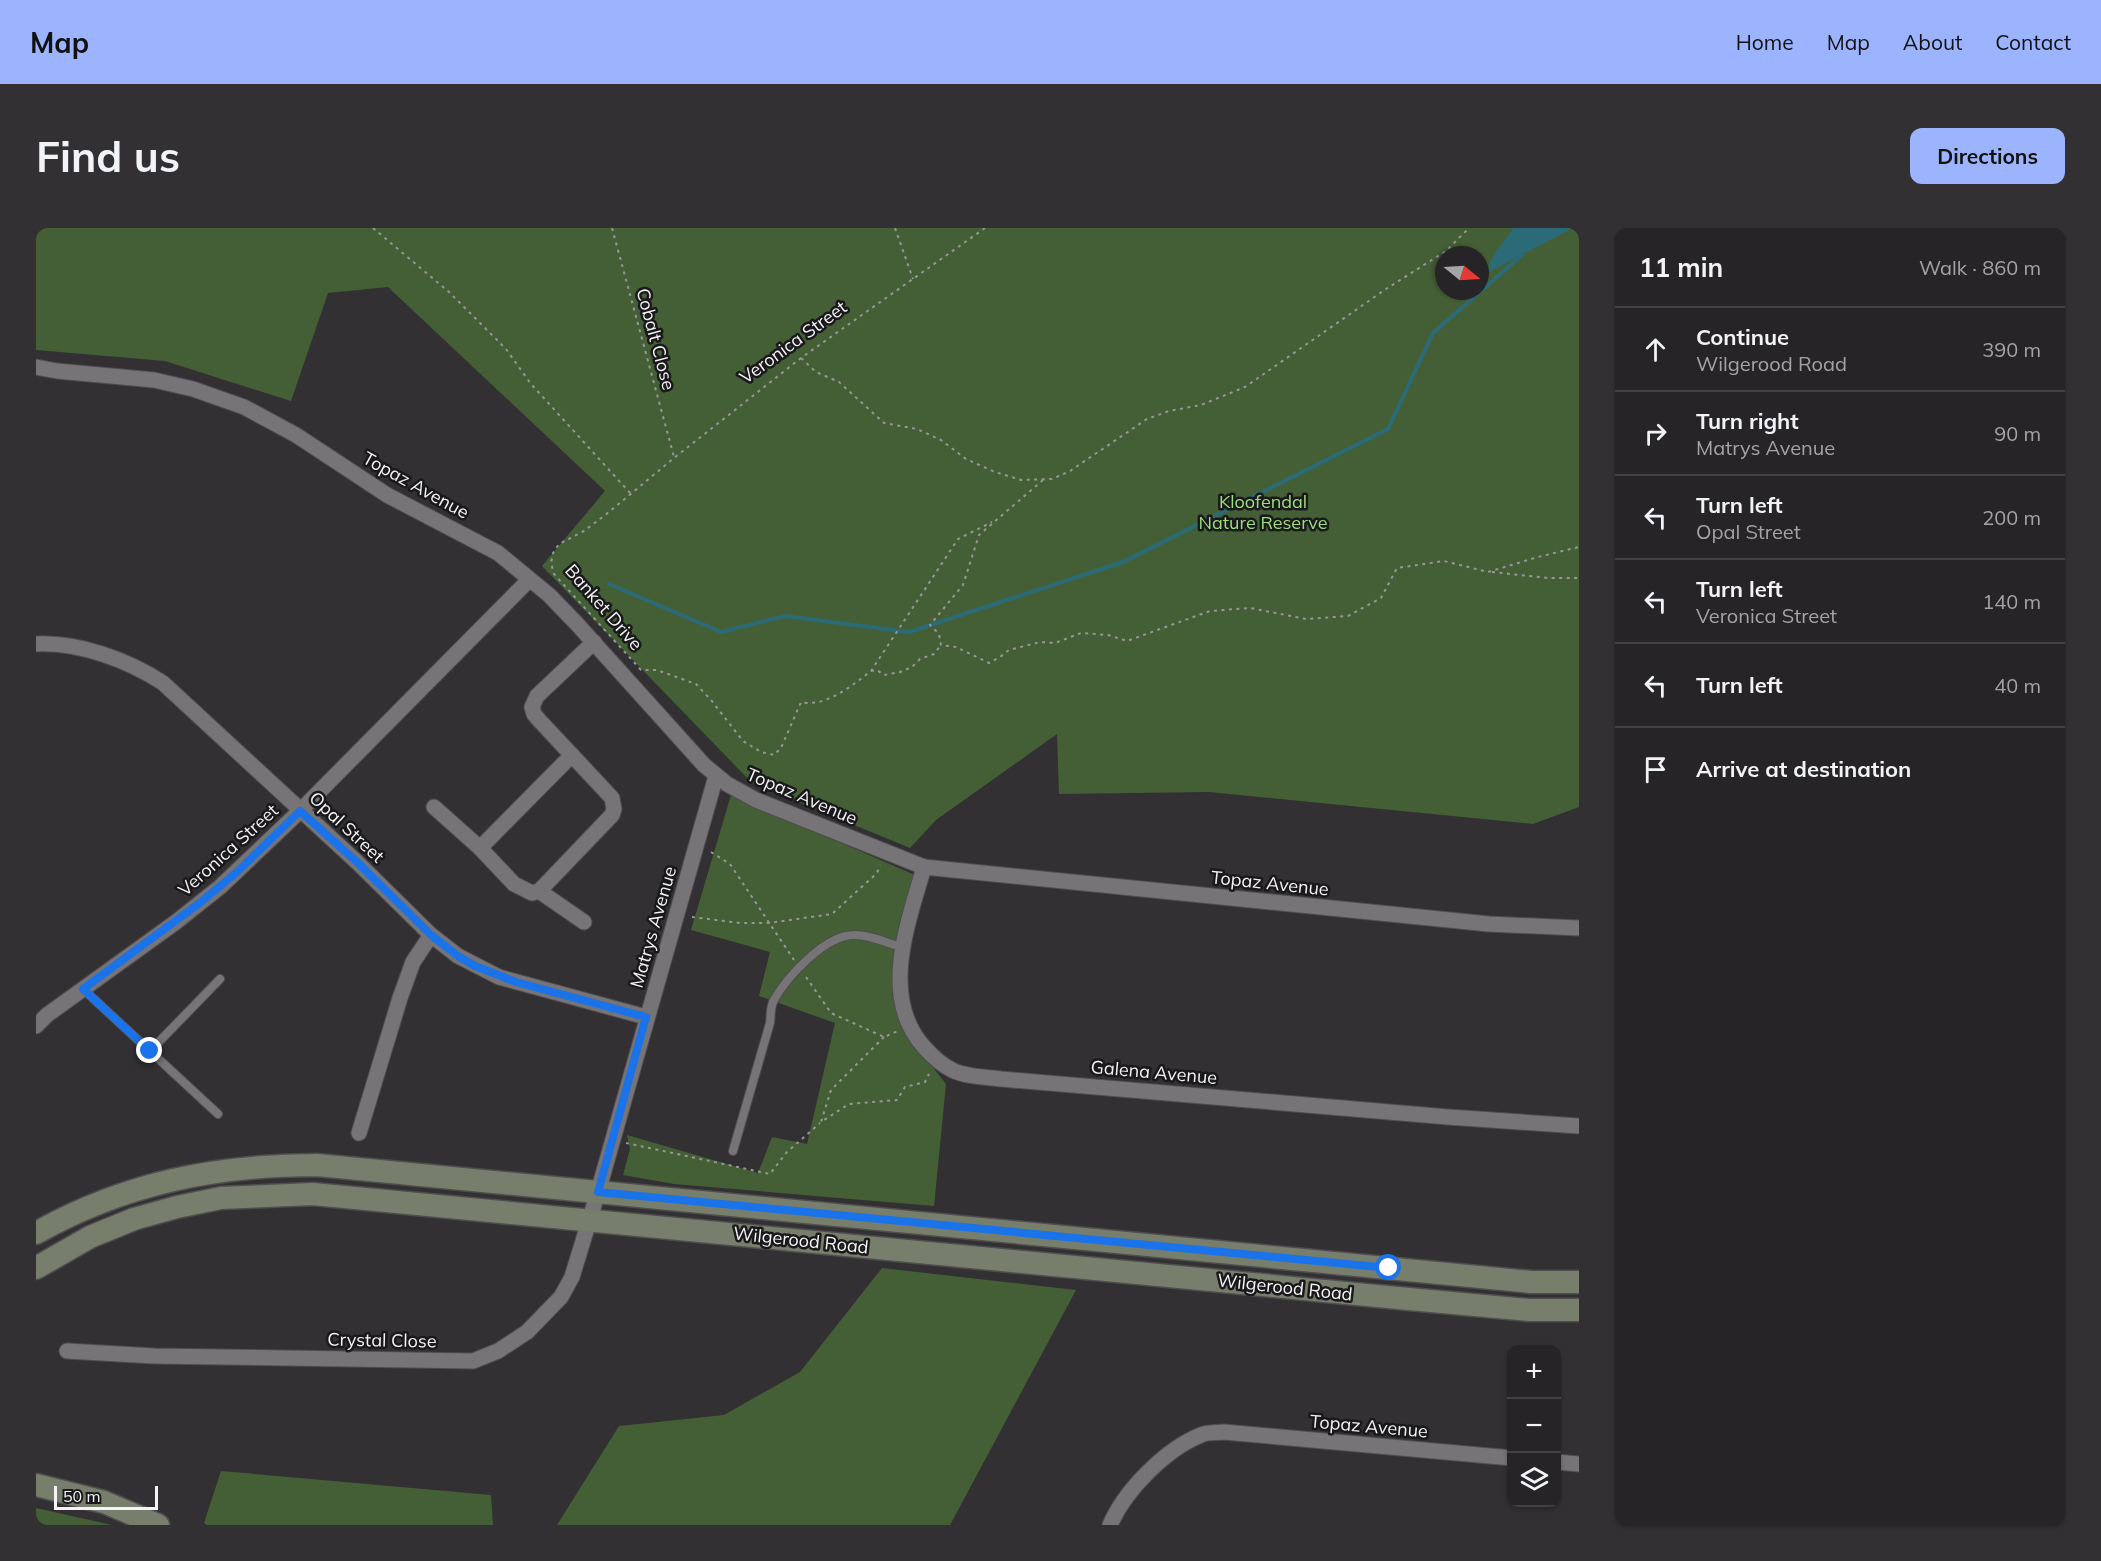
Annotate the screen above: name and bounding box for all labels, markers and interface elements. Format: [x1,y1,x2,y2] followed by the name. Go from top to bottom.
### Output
[30,25,89,60] text: Map
[1736,29,1794,55] text: Home
[1827,29,1870,55] text: Map
[1903,29,1962,55] text: About
[1995,29,2071,55] text: Contact
[1910,128,2065,184] button: Directions
[36,130,180,183] text: Find us
[1435,246,1489,300] north arrow
[1639,251,1723,284] text: 11 min
[1919,255,2041,280] text: Walk · 860 m
[631,286,681,392] street label: Cobalt Close
[735,295,851,389] street label: Veronica Street
[1696,323,1789,351] text: Continue
[1639,333,1672,366] icon: ahead
[1982,337,2041,362] text: 390 m
[1696,351,1847,376] text: Wilgerood Road
[1696,407,1799,435] text: Turn right
[1639,417,1672,450] icon: right
[1994,421,2041,446] text: 90 m
[1696,435,1835,460] text: Matrys Avenue
[359,446,473,524] street label: Topaz Avenue
[1199,490,1327,534] park label: Kloofendal Nature Reserve
[1696,491,1783,519] text: Turn left
[1639,501,1672,534] icon: left
[1982,505,2041,530] text: 200 m
[1696,519,1801,544] text: Opal Street
[560,559,648,655] street label: Banket Drive
[1696,575,1783,603] text: Turn left
[1639,585,1672,618] icon: left
[1982,589,2041,614] text: 140 m
[1696,603,1837,628] text: Veronica Street
[1639,669,1672,702] icon: left
[1696,671,1783,699] text: Turn left
[1994,673,2041,698] text: 40 m
[1639,753,1672,786] icon: arrive
[1696,755,1911,783] text: Arrive at destination
[743,762,861,830] street label: Topaz Avenue
[305,786,389,868] street label: Opal Street
[173,799,283,901] street label: Veronica Street
[625,864,681,990] street label: Matrys Avenue
[1210,865,1330,901] street label: Topaz Avenue
[136,1037,162,1063] route end
[1090,1055,1218,1089] street label: Galena Avenue
[732,1221,870,1259] street label: Wilgerood Road
[1375,1254,1401,1280] route start
[1216,1268,1354,1306] street label: Wilgerood Road
[327,1328,437,1352] street label: Crystal Close
[1507,1345,1561,1507] map controls
[1507,1345,1561,1399] button: +
[1507,1399,1561,1453] button: −
[1309,1409,1429,1443] street label: Topaz Avenue
[1507,1453,1561,1507] button: layers
[54,1483,158,1510] scale bar
[63,1486,100,1506] text: 50 m

